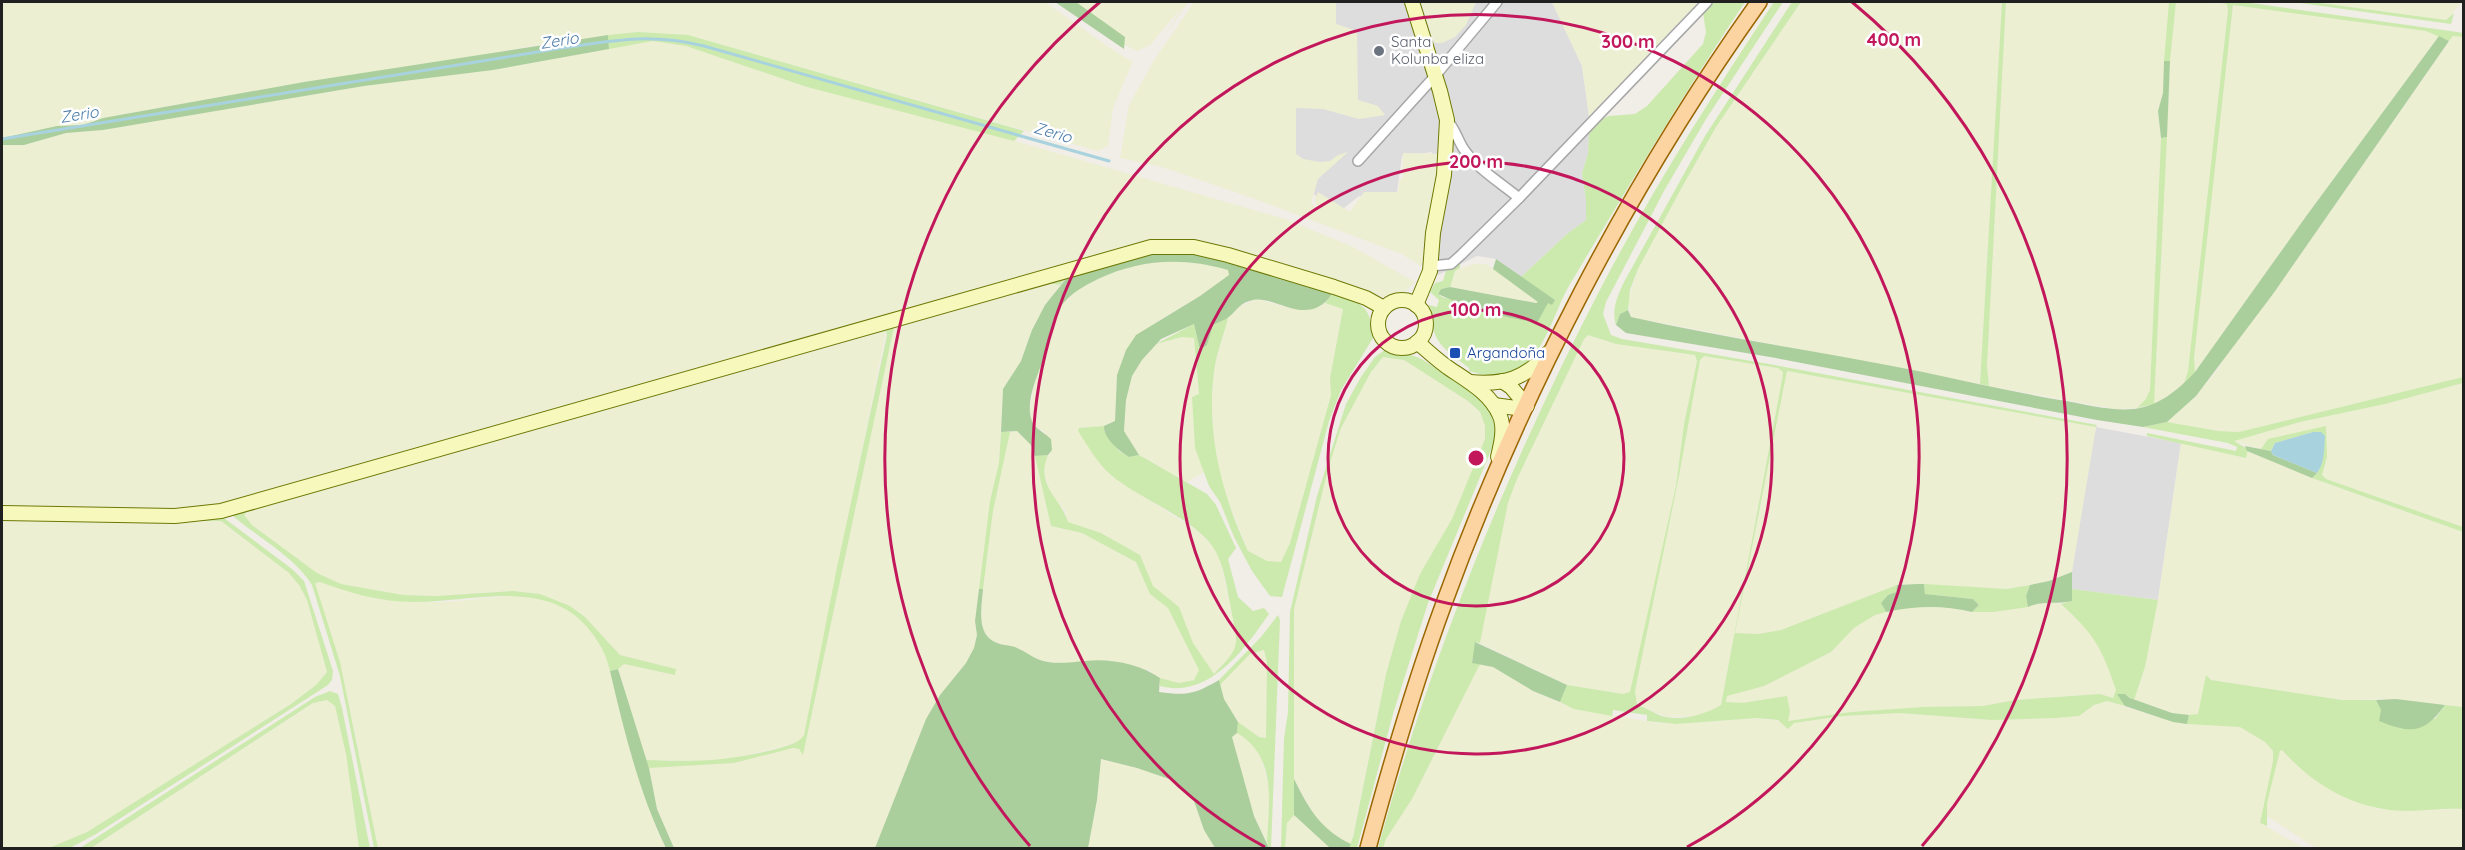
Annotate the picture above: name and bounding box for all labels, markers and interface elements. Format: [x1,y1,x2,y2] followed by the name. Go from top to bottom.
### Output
[538,27,581,53] water label: Zerio
[1867,28,1921,51] text: 400 m
[1601,30,1655,53] text: 300 m
[1391,32,1484,68] place label: Santa Kolunba eliza
[1372,44,1386,58] marker: Santa Kolunba eliza
[58,101,101,127] water label: Zerio
[1032,117,1076,147] water label: Zerio
[1449,150,1503,173] text: 200 m
[1451,298,1501,321] text: 100 m
[1467,343,1545,362] place label: Argandoña
[1448,346,1462,360] marker: Argandoña
[1466,448,1486,468] centre of rings

